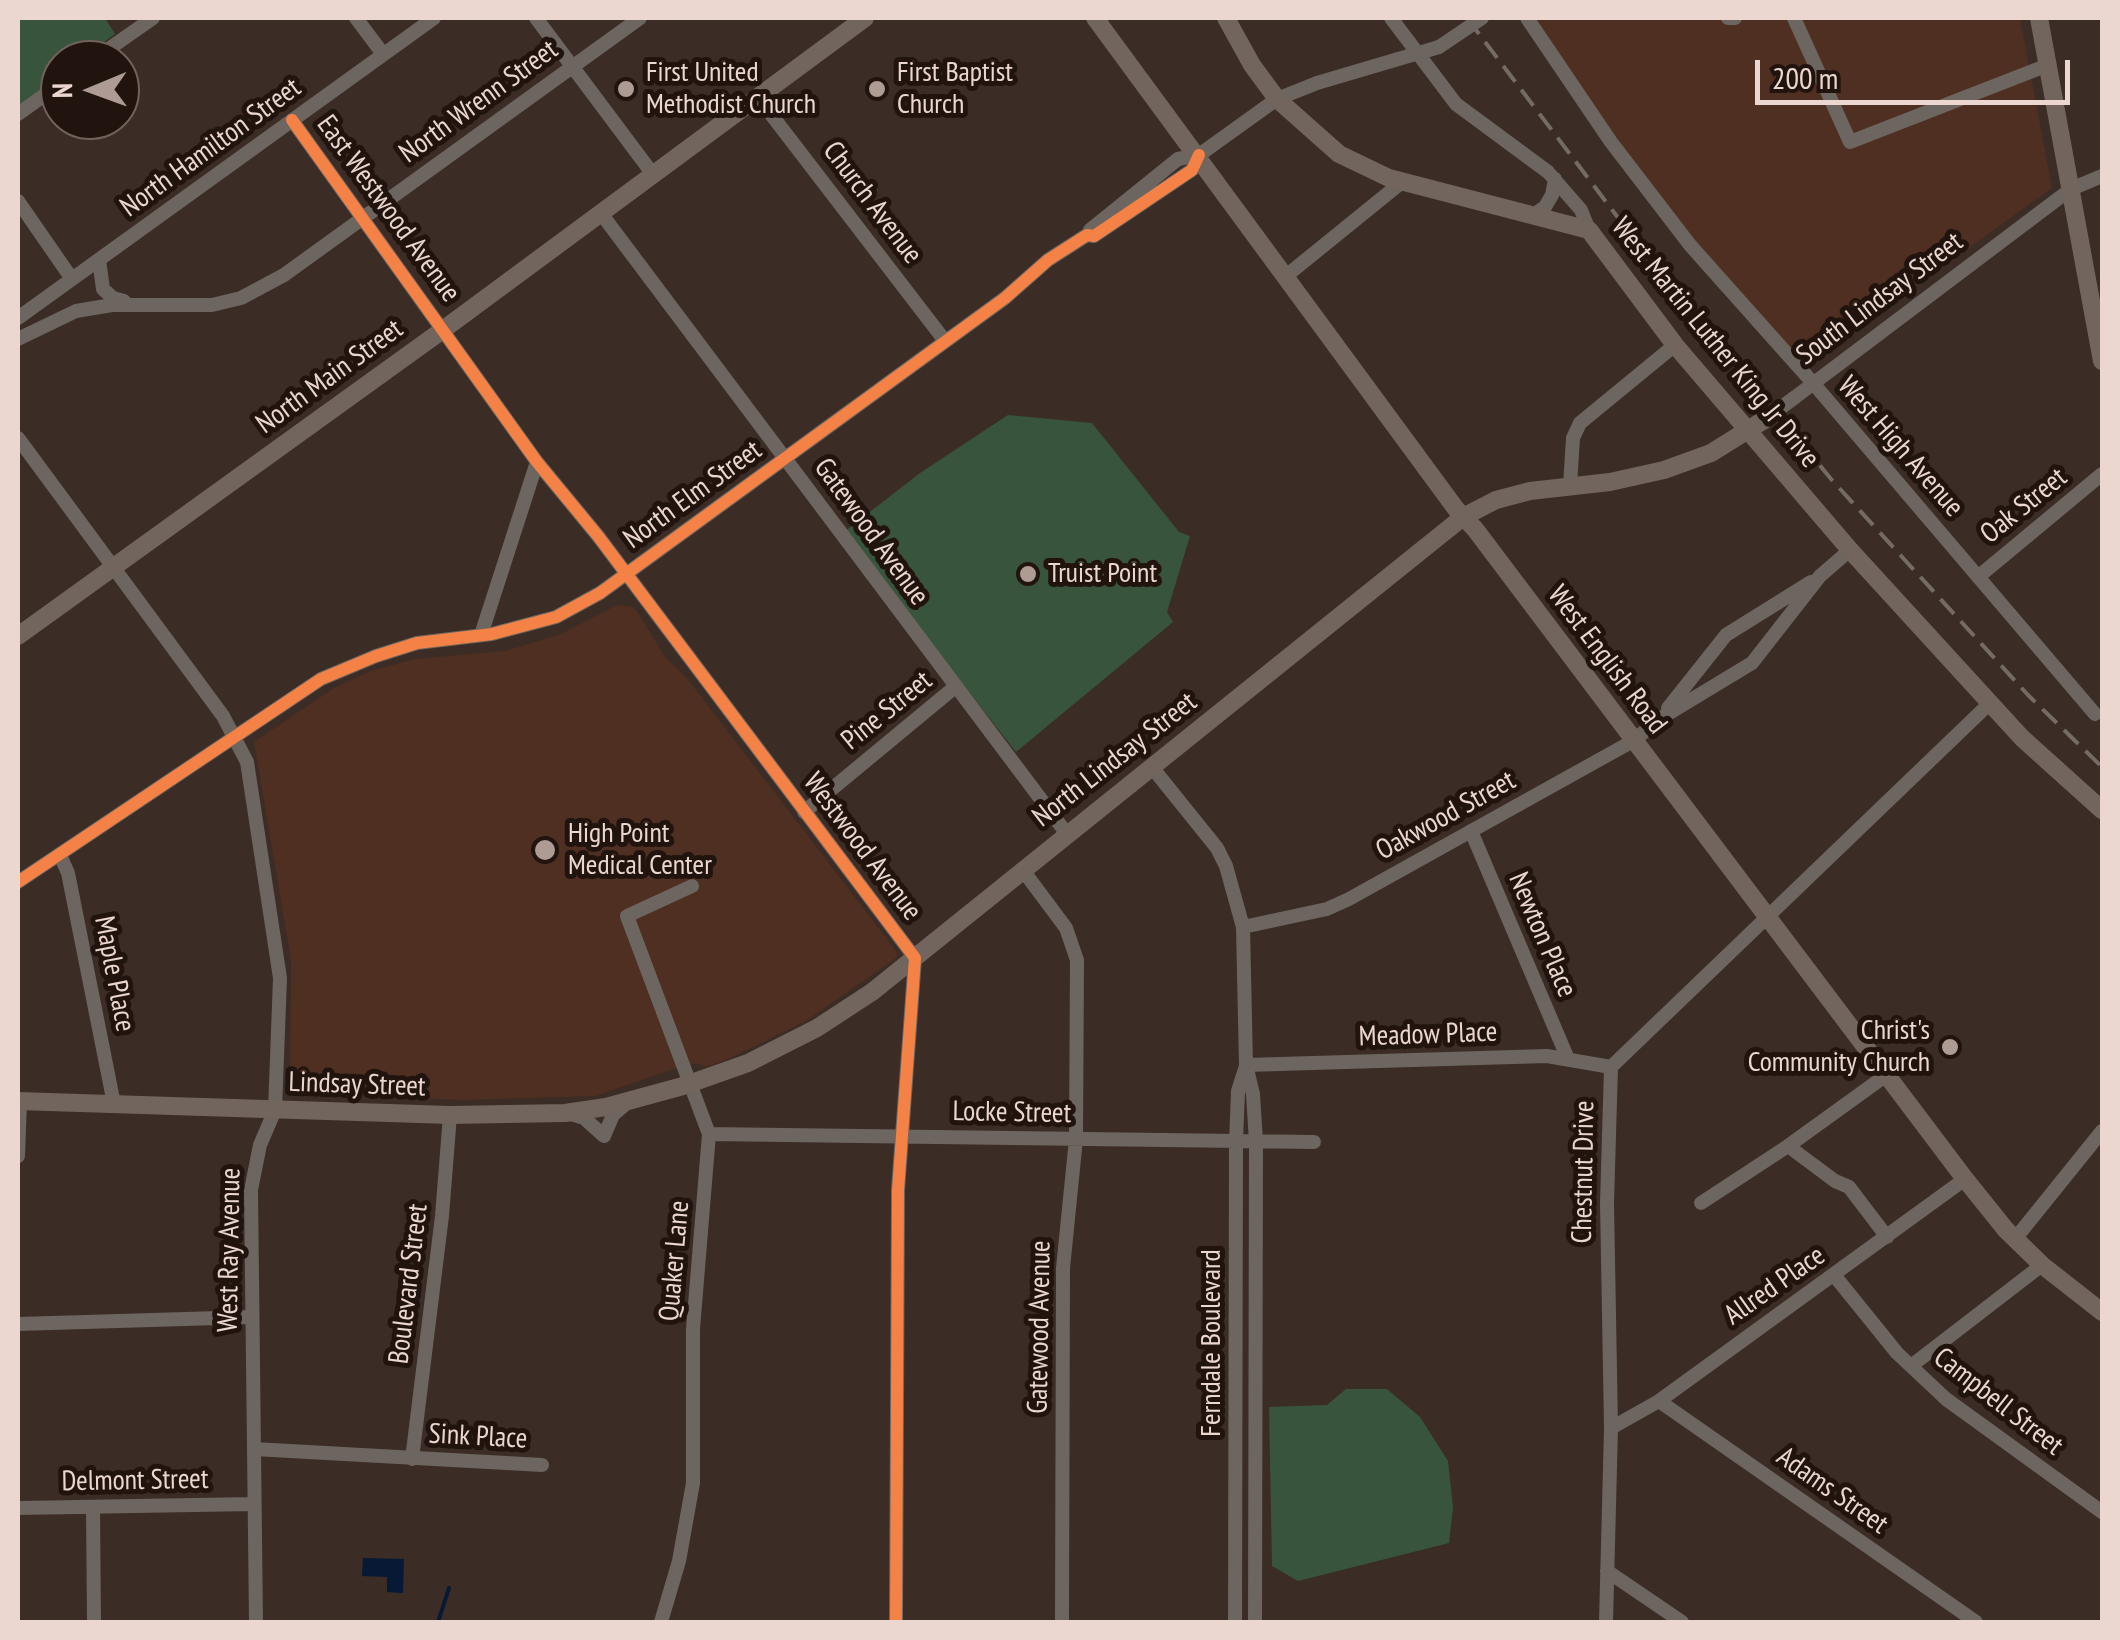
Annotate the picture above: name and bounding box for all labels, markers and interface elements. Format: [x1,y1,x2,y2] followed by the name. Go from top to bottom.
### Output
[393,33,565,171] street label: North Wrenn Street
[40,40,140,140] north arrow
[1760,40,2075,102] scale bar
[646,56,816,122] place label: First United Methodist Church
[897,56,1013,122] place label: First Baptist Church
[1772,58,1838,97] text: 200 m
[114,71,308,225] street label: North Hamilton Street
[615,78,637,100] marker: First United Methodist Church
[866,78,888,100] marker: First Baptist Church
[43,83,80,98] text: N
[309,109,467,309] street label: East Westwood Avenue
[815,135,929,271] street label: Church Avenue
[1604,211,1826,475] street label: West Martin Luther King Jr Drive
[1790,226,1970,372] street label: South Lindsay Street
[250,313,410,441] street label: North Main Street
[1830,370,1970,524] street label: West High Avenue
[618,434,768,556] street label: North Elm Street
[807,452,935,612] street label: Gatewood Avenue
[1974,461,2074,551] street label: Oak Street
[1048,557,1157,591] place label: Truist Point
[1017,563,1039,585] marker: Truist Point
[1540,579,1674,741] street label: West English Road
[835,664,939,758] street label: Pine Street
[1026,686,1204,834] street label: North Lindsay Street
[1371,764,1521,868] street label: Oakwood Street
[796,767,928,927] street label: Westwood Avenue
[568,817,712,883] place label: High Point Medical Center
[532,837,558,863] marker: High Point Medical Center
[1501,868,1583,1002] street label: Newton Place
[86,914,142,1034] street label: Maple Place
[1748,1014,1930,1080] place label: Christ's Community Church
[1358,1016,1498,1054] street label: Meadow Place
[1939,1036,1961,1058] marker: Christ's Community Church
[288,1066,426,1104] street label: Lindsay Street
[952,1095,1072,1131] street label: Locke Street
[1566,1100,1602,1244] street label: Chestnut Drive
[212,1168,248,1332] street label: West Ray Avenue
[653,1199,697,1323] street label: Quaker Lane
[383,1202,435,1366] street label: Boulevard Street
[1718,1239,1832,1333] street label: Allred Place
[1022,1240,1058,1414] street label: Gatewood Avenue
[1195,1249,1229,1437] street label: Ferndale Boulevard
[1927,1341,2069,1463] street label: Campbell Street
[428,1418,528,1456] street label: Sink Place
[1770,1440,1894,1542] street label: Adams Street
[61,1463,209,1499] street label: Delmont Street

